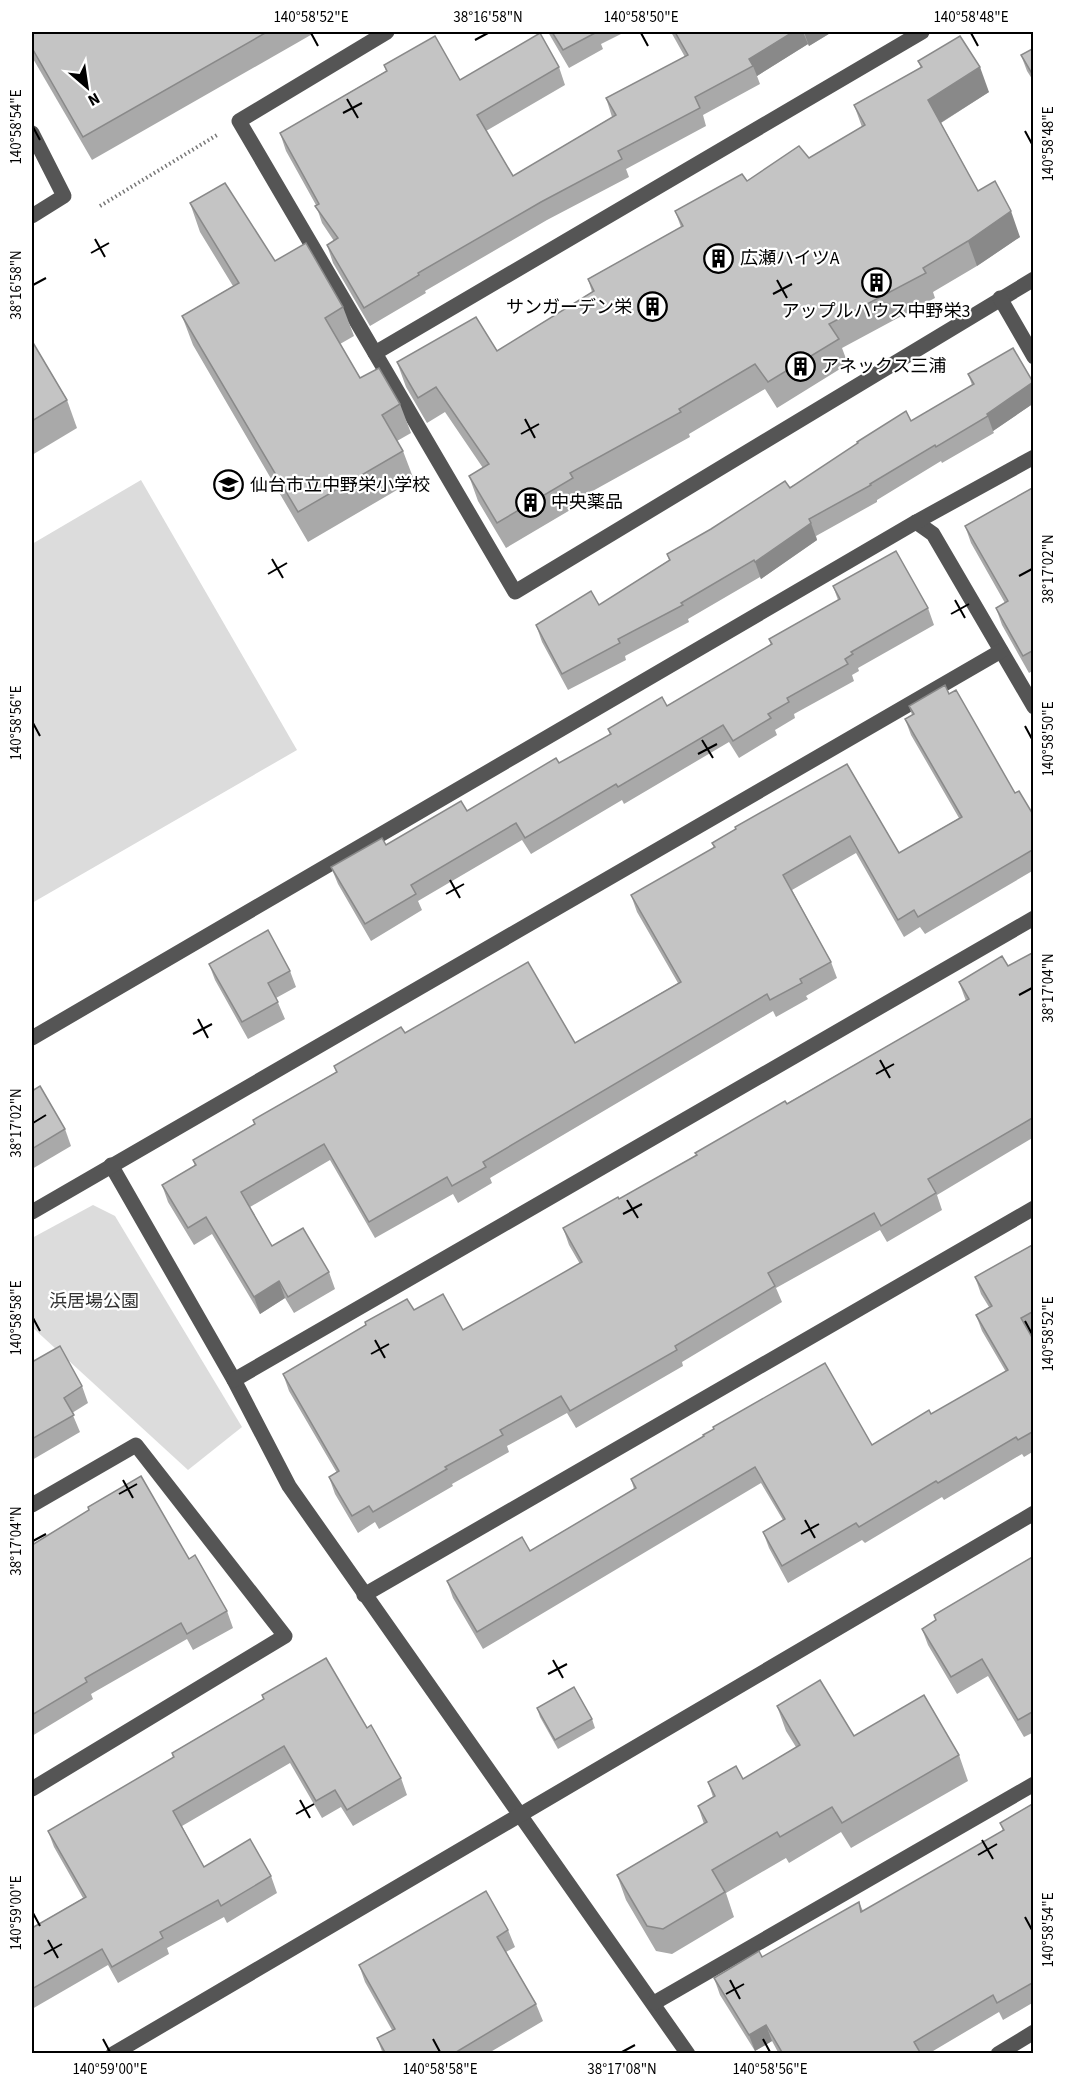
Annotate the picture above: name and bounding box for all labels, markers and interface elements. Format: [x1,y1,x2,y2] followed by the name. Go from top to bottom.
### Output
[273,7,349,28] text: 140°58'52"E
[453,7,523,28] text: 38°16'58"N
[603,7,679,28] text: 140°58'50"E
[933,7,1009,28] text: 140°58'48"E
[57,57,117,117] north arrow
[84,87,104,111] text: N
[6,89,27,165] text: 140°58'54"E
[1038,106,1059,182] text: 140°58'48"E
[703,242,735,274] building icon: 広瀬ハイツA
[740,246,840,271] place label: 広瀬ハイツA
[6,250,27,320] text: 38°16'58"N
[860,266,892,298] building icon: アップルハウス中野栄3
[637,291,669,323] building icon: サンガーデン栄
[506,295,632,320] place label: サンガーデン栄
[782,299,971,324] place label: アップルハウス中野栄3
[784,350,816,382] building icon: アネックス三浦
[821,354,946,379] place label: アネックス三浦
[213,469,245,501] school or university icon: 仙台市立中野栄小学校
[250,473,430,498] place label: 仙台市立中野栄小学校
[514,486,546,518] building icon: 中央薬品
[551,490,623,515] place label: 中央薬品
[1038,534,1059,604] text: 38°17'02"N
[6,685,27,761] text: 140°58'56"E
[1038,701,1059,777] text: 140°58'50"E
[1038,953,1059,1023] text: 38°17'04"N
[6,1088,27,1158] text: 38°17'02"N
[6,1280,27,1356] text: 140°58'58"E
[49,1289,139,1314] park label: 浜居場公園
[1038,1296,1059,1372] text: 140°58'52"E
[6,1506,27,1576] text: 38°17'04"N
[6,1875,27,1951] text: 140°59'00"E
[1038,1892,1059,1968] text: 140°58'54"E
[72,2059,148,2080] text: 140°59'00"E
[402,2059,478,2080] text: 140°58'58"E
[587,2059,657,2080] text: 38°17'08"N
[732,2059,808,2080] text: 140°58'56"E

